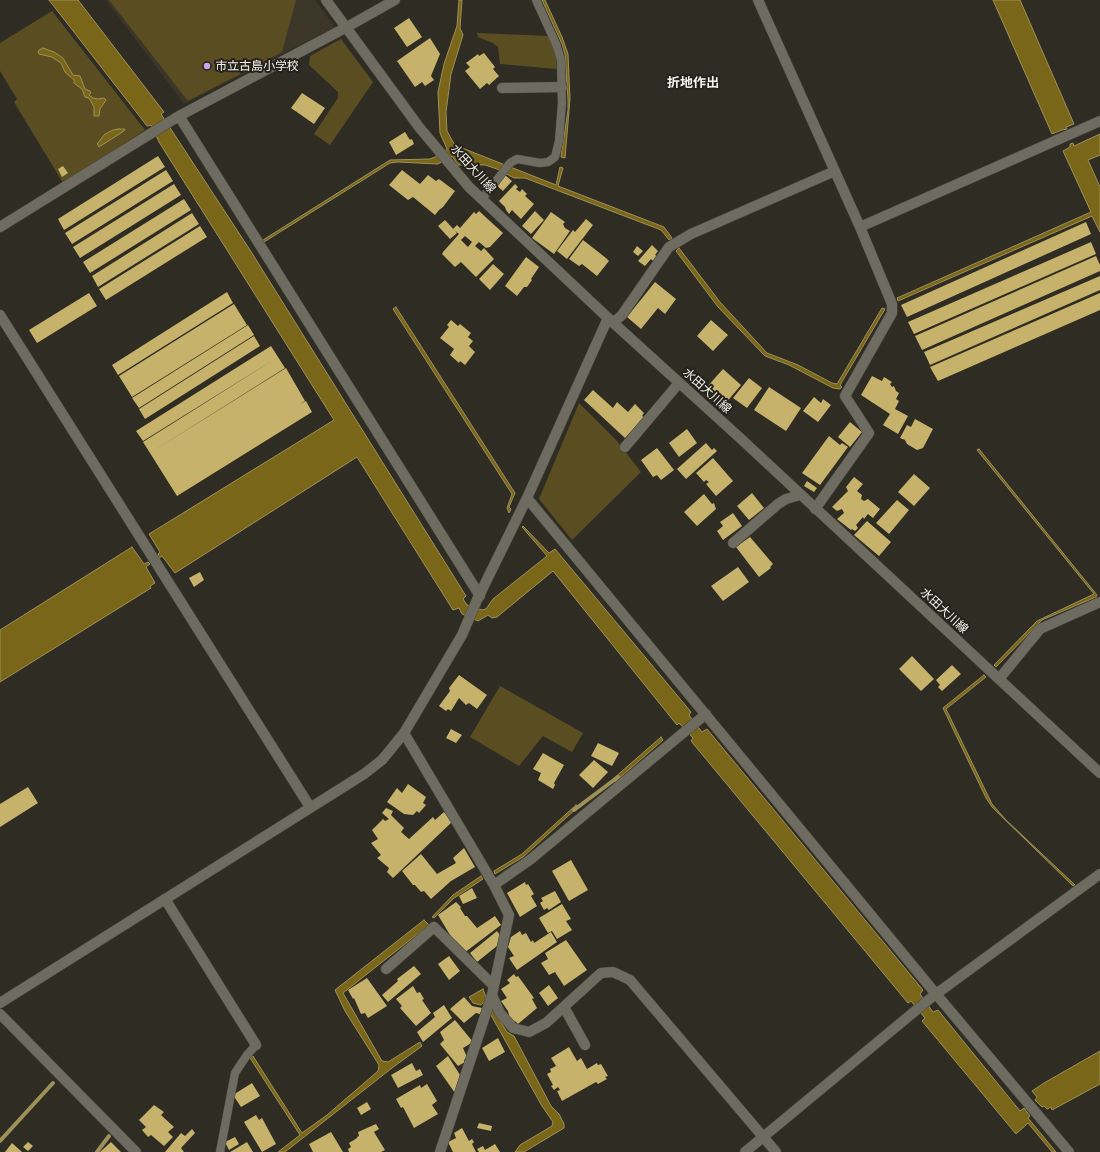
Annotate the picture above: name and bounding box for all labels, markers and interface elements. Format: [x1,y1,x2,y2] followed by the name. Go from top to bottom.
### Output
[215,59,299,73] place label: 市立古島小学校
[202,61,212,71] marker: 市立古島小学校
[667,75,719,91] district label: 折地作出
[448,142,498,196] street label: 水田大川線
[680,366,734,416] street label: 水田大川線
[917,585,971,637] street label: 水田大川線

